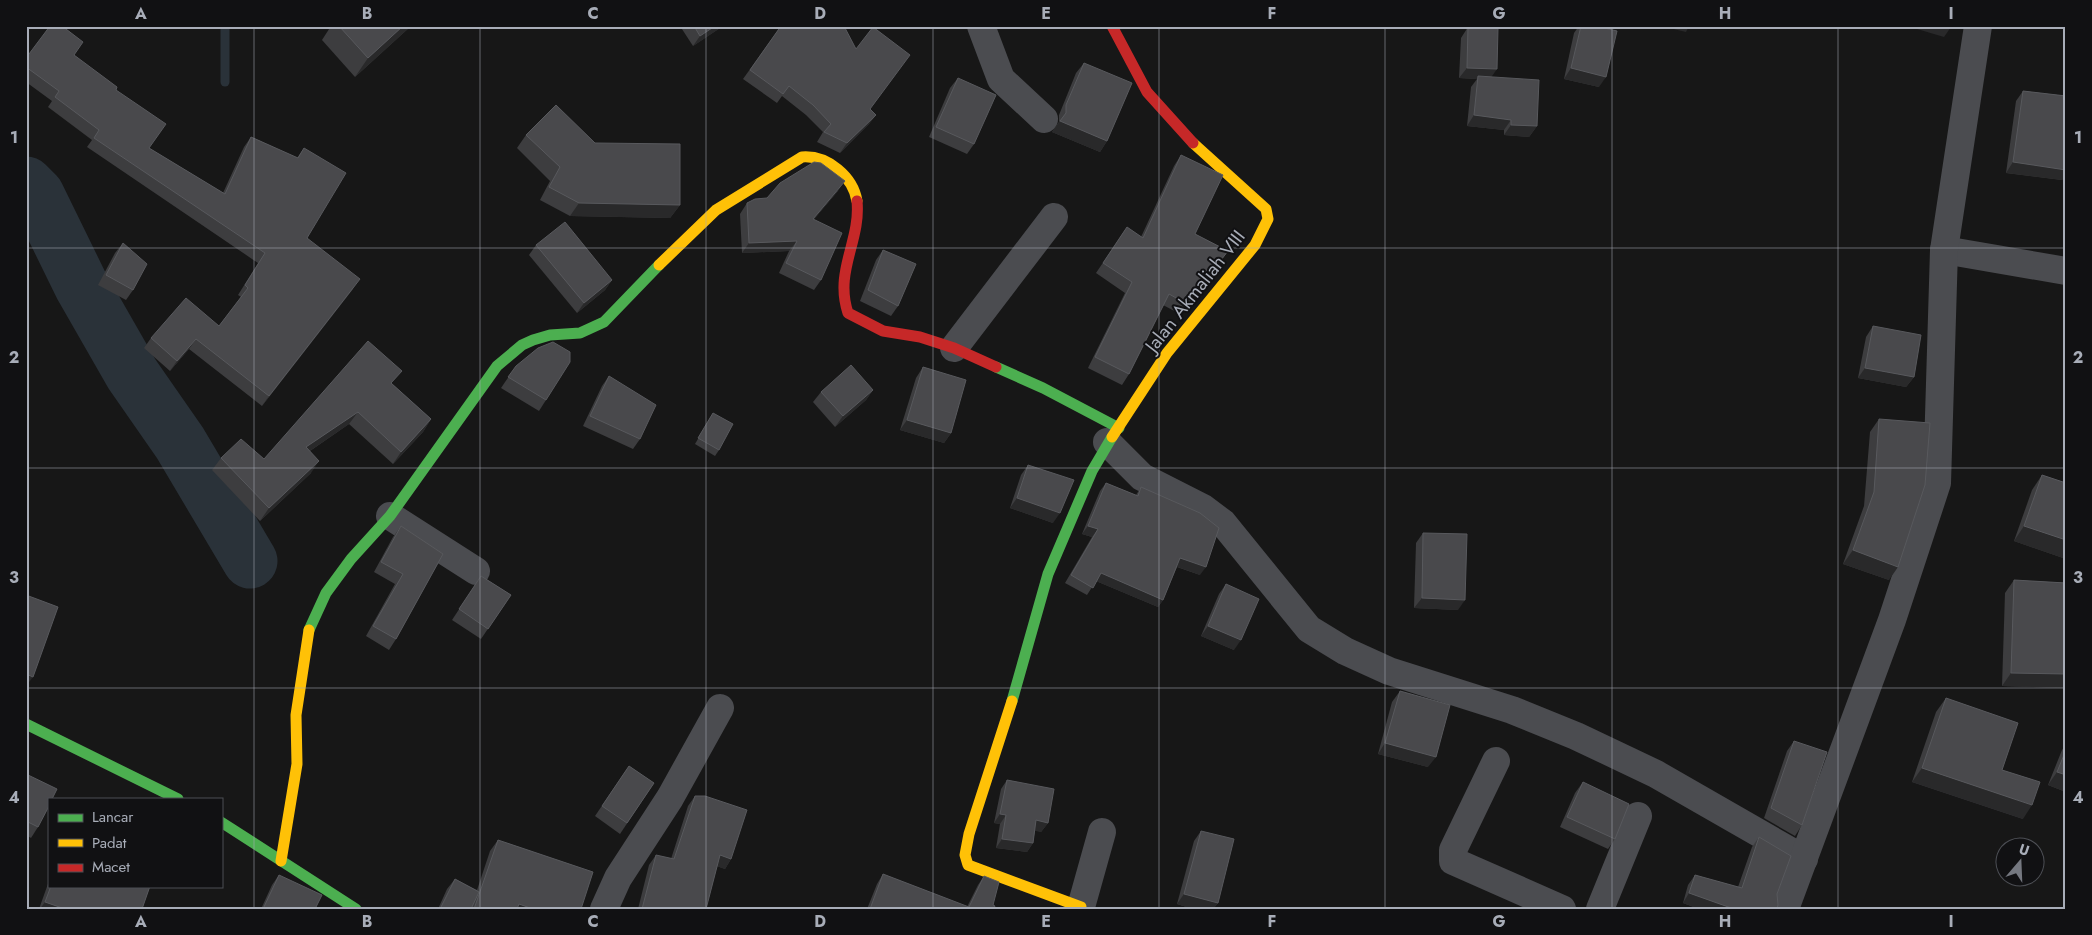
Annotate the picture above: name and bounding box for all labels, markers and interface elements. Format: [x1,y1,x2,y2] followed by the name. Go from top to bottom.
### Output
[134,2,147,25] text: A
[362,2,372,25] text: B
[587,2,599,25] text: C
[814,2,826,25] text: D
[1041,2,1051,25] text: E
[1268,2,1276,25] text: F
[1492,2,1506,25] text: G
[1719,2,1731,25] text: H
[1948,2,1954,25] text: I
[10,126,18,149] text: 1
[2074,126,2082,149] text: 1
[1137,224,1251,360] street label: Jalan Akmaliah VIII
[9,346,19,369] text: 2
[2073,346,2083,369] text: 2
[9,566,19,589] text: 3
[2073,566,2083,589] text: 3
[8,786,20,809] text: 4
[2072,786,2084,809] text: 4
[48,798,222,888] legend
[92,806,134,828] text: Lancar
[92,832,127,854] text: Padat
[1994,838,2044,888] north arrow
[2016,839,2032,861] text: U
[92,856,130,878] text: Macet
[134,910,147,933] text: A
[362,910,372,933] text: B
[587,910,599,933] text: C
[814,910,826,933] text: D
[1041,910,1051,933] text: E
[1268,910,1276,933] text: F
[1492,910,1506,933] text: G
[1719,910,1731,933] text: H
[1948,910,1954,933] text: I

